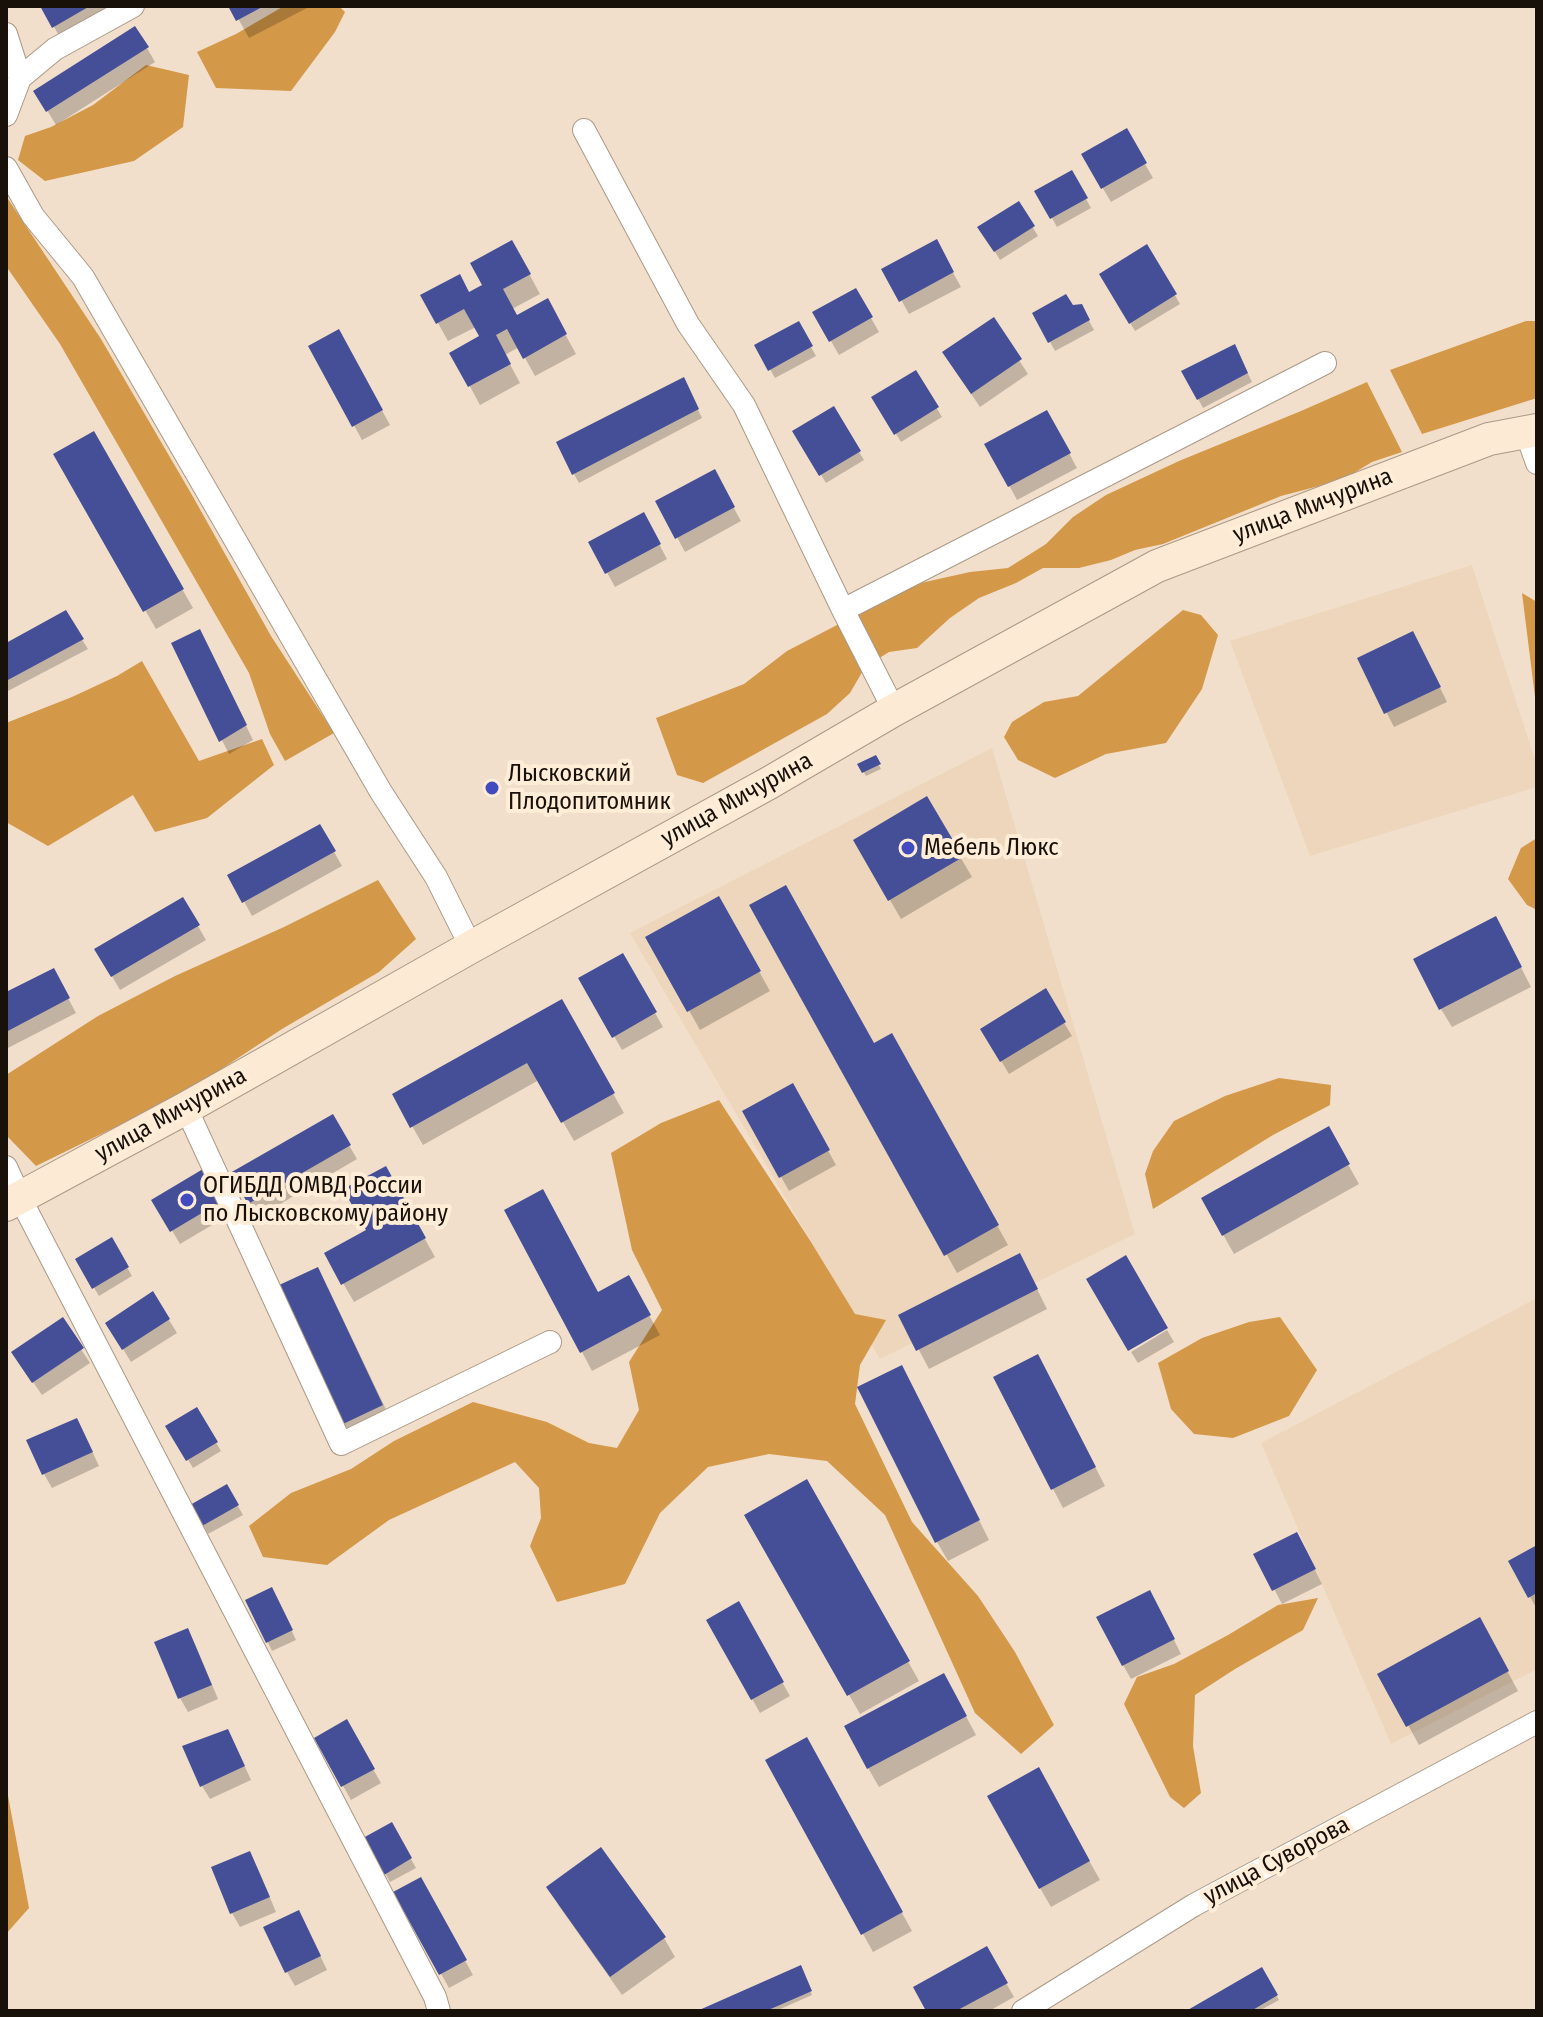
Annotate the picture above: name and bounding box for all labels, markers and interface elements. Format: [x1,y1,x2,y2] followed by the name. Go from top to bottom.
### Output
[1229,462,1397,550] street label: улица Мичурина
[656,747,818,853] street label: улица Мичурина
[508,760,671,816] place label: Лысковский Плодопитомник
[483,779,501,797] marker: Лысковский Плодопитомник
[924,834,1059,862] place label: Мебель Люкс
[899,839,917,857] marker: Мебель Люкс
[90,1062,252,1168] street label: улица Мичурина
[203,1172,448,1228] place label: ОГИБДД ОМВД России по Лысковскому району
[178,1191,196,1209] marker: ОГИБДД ОМВД России по Лысковскому району
[1199,1810,1355,1912] street label: улица Суворова

